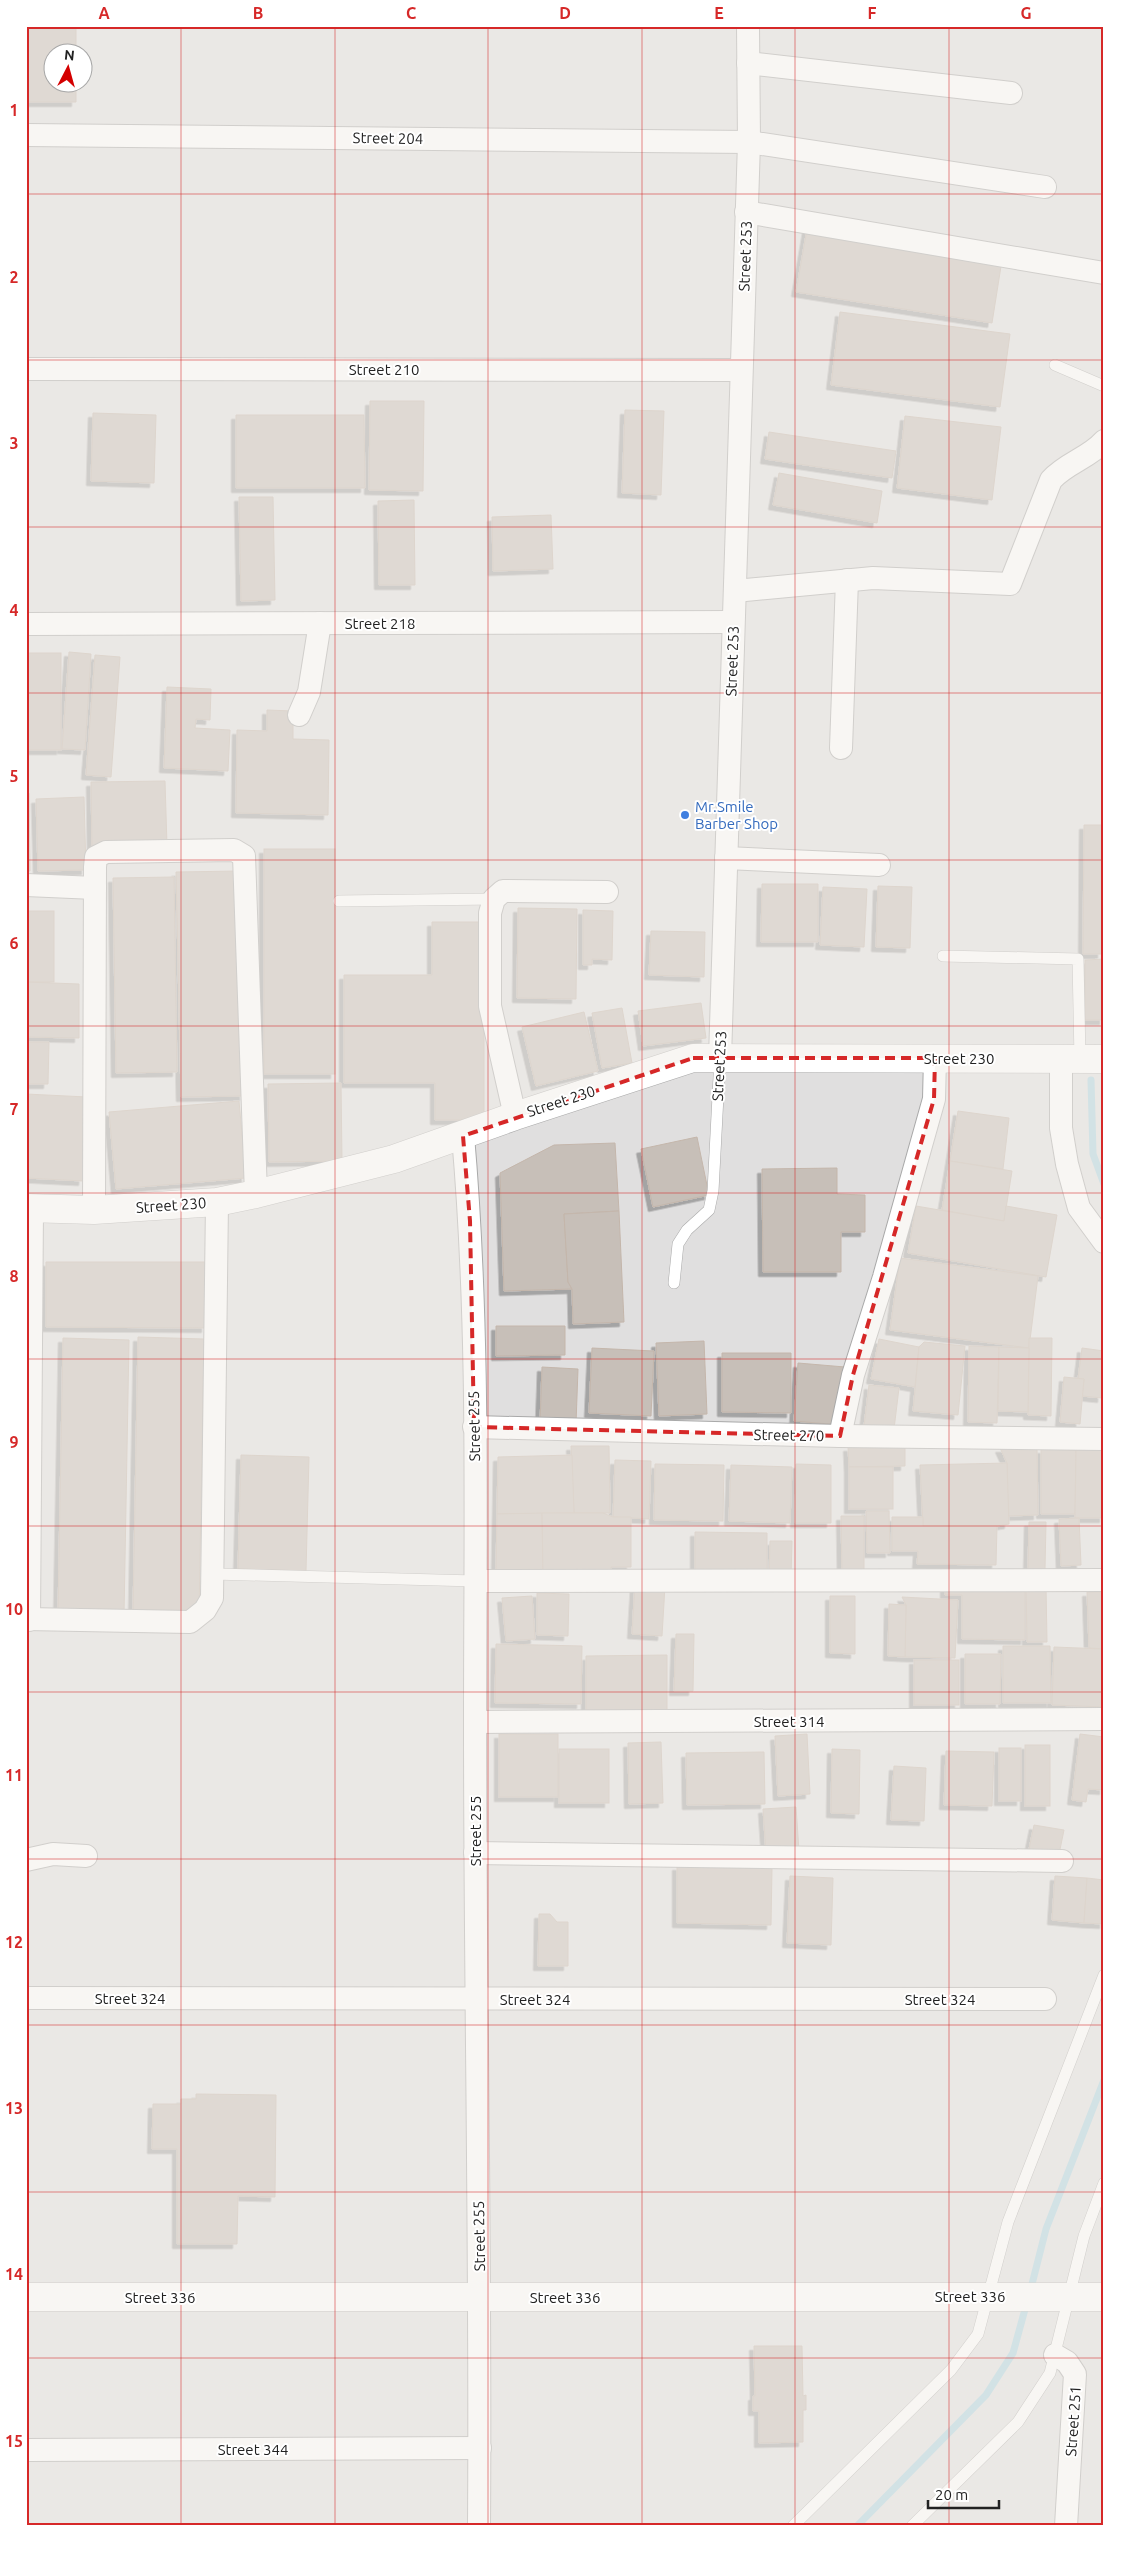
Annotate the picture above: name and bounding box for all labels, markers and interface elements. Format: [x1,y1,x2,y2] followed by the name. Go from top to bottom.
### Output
[98,4,110,22] text: A
[253,4,263,22] text: B
[406,4,416,22] text: C
[559,4,571,22] text: D
[714,4,724,22] text: E
[868,4,877,22] text: F
[1020,4,1032,22] text: G
[42,42,92,92] north arrow
[63,47,75,64] text: N
[9,101,19,119] text: 1
[353,129,423,147] street label: Street 204
[735,220,755,292] street label: Street 253
[9,268,19,286] text: 2
[349,361,419,378] street label: Street 210
[9,434,19,452] text: 3
[9,601,19,619] text: 4
[345,615,415,632] street label: Street 218
[722,625,742,697] street label: Street 253
[9,767,19,785] text: 5
[695,798,778,832] place label: Mr.Smile Barber Shop
[679,809,691,821] marker: Mr.Smile Barber Shop
[9,934,19,952] text: 6
[709,1030,729,1102] street label: Street 253
[924,1050,994,1067] street label: Street 230
[525,1082,597,1120] street label: Street 230
[9,1100,19,1118] text: 7
[135,1194,207,1216] street label: Street 230
[9,1267,19,1285] text: 8
[465,1391,483,1461] street label: Street 255
[754,1426,824,1444] street label: Street 270
[9,1433,19,1451] text: 9
[5,1600,23,1618] text: 10
[754,1713,824,1730] street label: Street 314
[5,1766,23,1784] text: 11
[467,1796,484,1866] street label: Street 255
[5,1933,23,1951] text: 12
[95,1990,165,2007] street label: Street 324
[500,1991,570,2008] street label: Street 324
[905,1991,975,2008] street label: Street 324
[5,2099,23,2117] text: 13
[470,2201,488,2271] street label: Street 255
[5,2265,23,2283] text: 14
[935,2288,1005,2305] street label: Street 336
[125,2289,195,2306] street label: Street 336
[530,2289,600,2306] street label: Street 336
[1062,2385,1084,2457] street label: Street 251
[5,2432,23,2450] text: 15
[218,2441,288,2458] street label: Street 344
[928,2477,999,2509] scale bar
[935,2486,968,2503] text: 20 m

